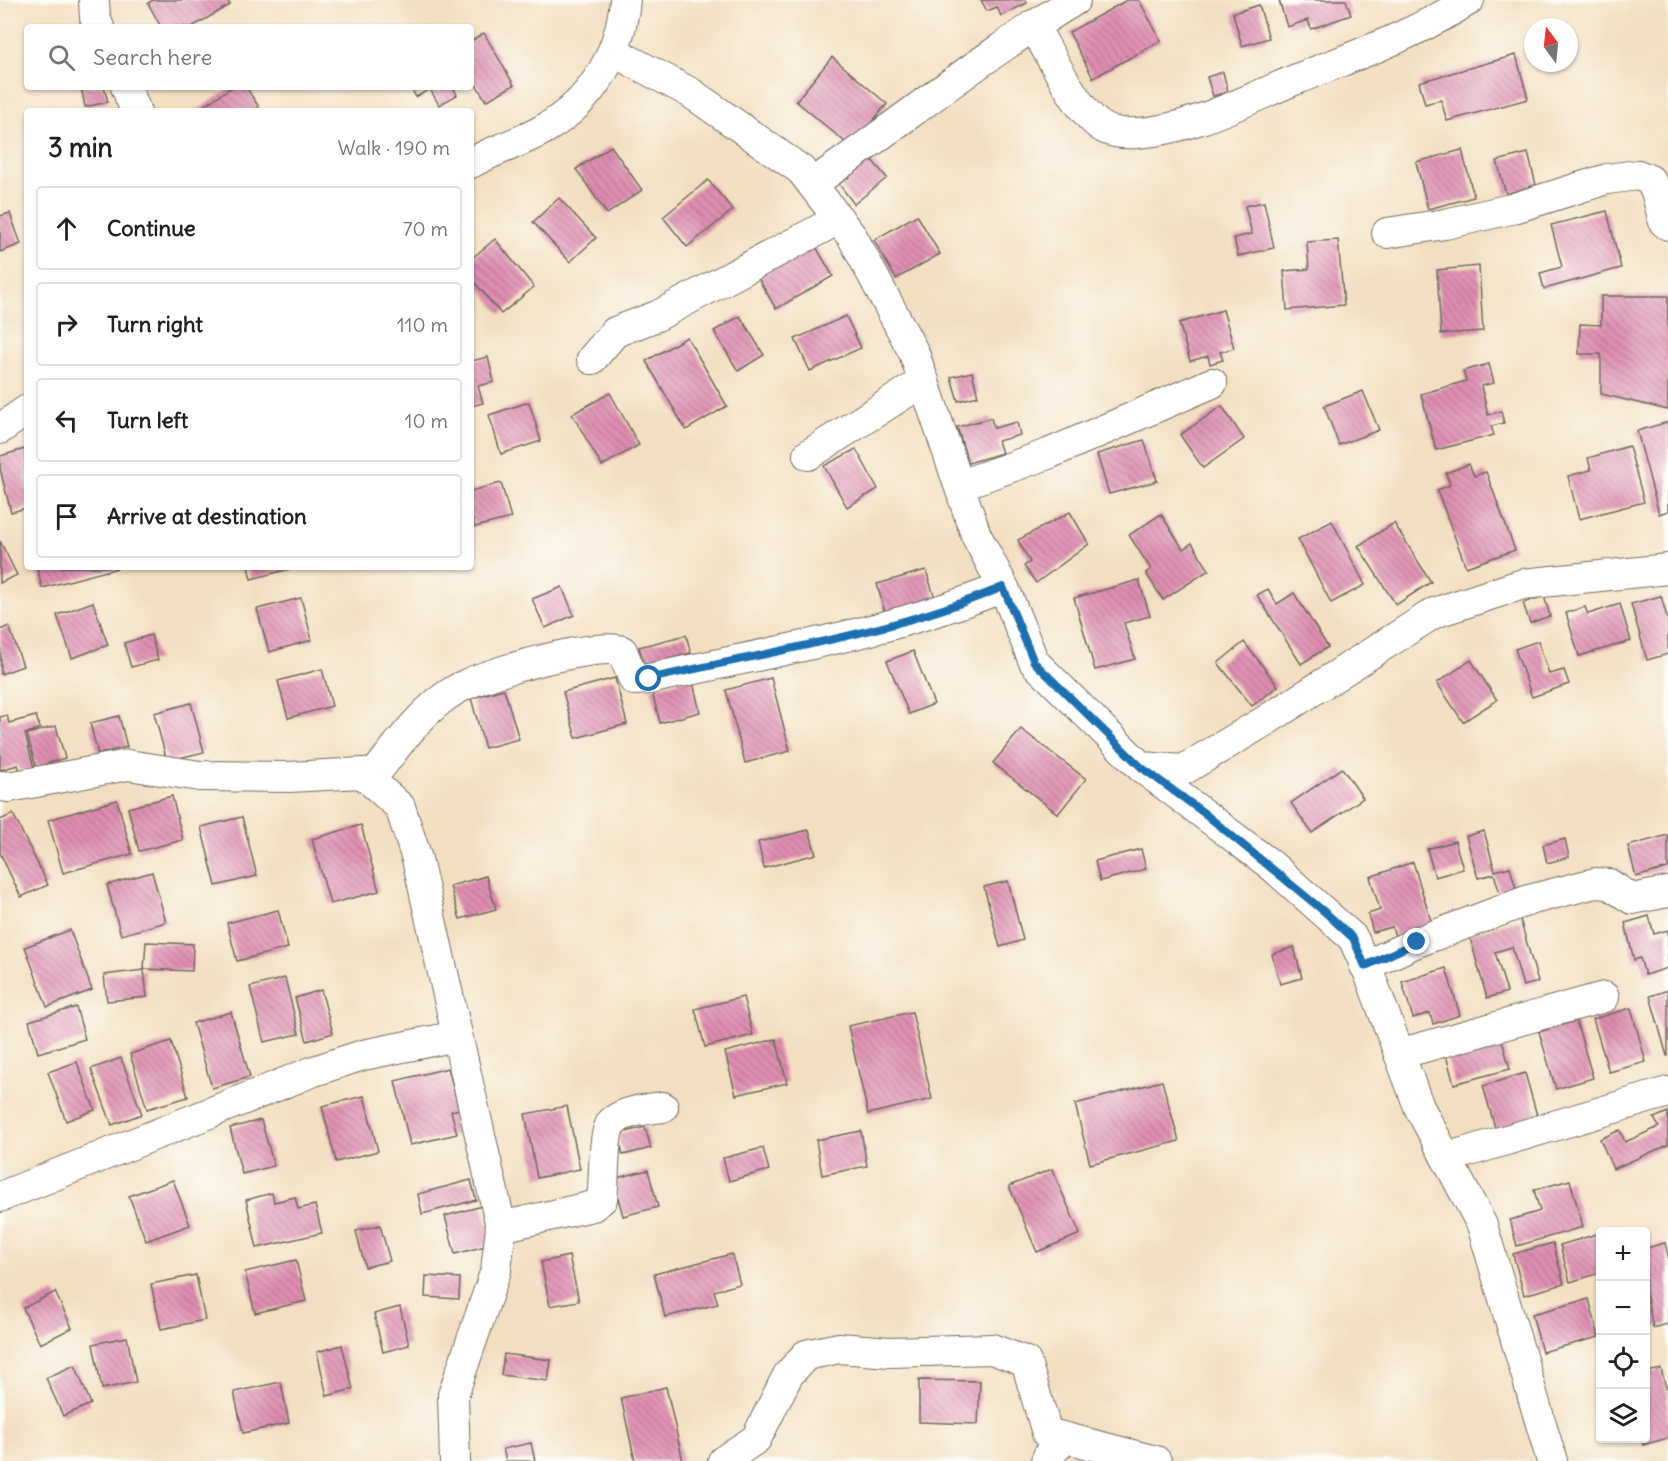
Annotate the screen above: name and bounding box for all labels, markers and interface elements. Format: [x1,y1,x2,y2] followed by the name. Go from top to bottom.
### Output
[1524,18,1578,72] north arrow
[24,24,474,90] search box
[45,41,78,74] icon: search
[93,43,212,71] text: Search here
[48,131,113,164] text: 3 min
[338,135,450,160] text: Walk · 190 m
[50,212,83,245] icon: ahead
[107,214,196,242] text: Continue
[403,216,448,241] text: 70 m
[50,308,83,341] icon: right
[107,310,203,338] text: Turn right
[397,312,448,337] text: 110 m
[50,404,83,437] icon: left
[107,406,188,434] text: Turn left
[405,408,448,433] text: 10 m
[50,500,83,533] icon: arrive
[107,502,307,530] text: Arrive at destination
[635,665,661,691] route start
[1403,928,1429,954] route end
[1596,1227,1650,1443] map controls
[1596,1227,1650,1281] button: +
[1596,1281,1650,1335] button: −
[1596,1335,1650,1389] button: locate
[1596,1389,1650,1443] button: layers

